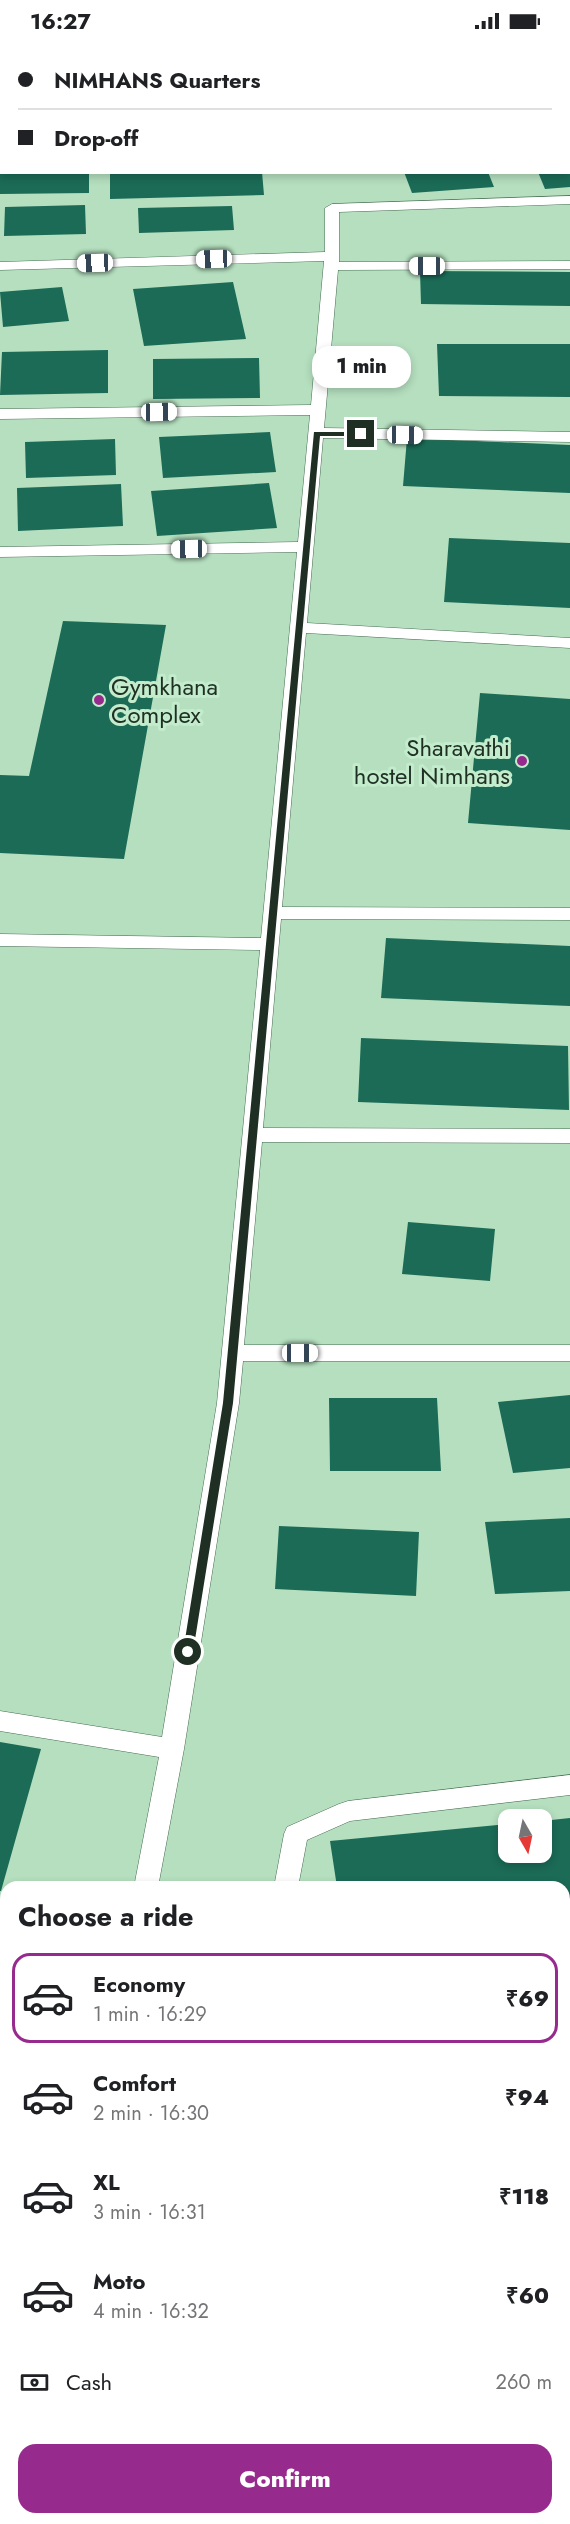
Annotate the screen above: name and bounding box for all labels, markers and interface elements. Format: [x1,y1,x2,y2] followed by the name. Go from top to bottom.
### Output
[30,5,91,37] text: 16:27
[54,64,261,96] text: NIMHANS Quarters
[54,122,138,154] text: Drop-off
[196,249,232,269] car
[77,253,113,273] car
[409,257,445,275] car
[312,347,410,389] callout: 1 min
[336,352,387,381] text: 1 min
[141,403,177,421] car
[347,420,374,447] route end
[387,426,423,444] car
[171,540,207,558] car
[111,669,218,732] place label: Gymkhana Complex
[92,693,106,707] marker: Gymkhana Complex
[354,730,510,793] place label: Sharavathi hostel Nimhans
[515,754,529,768] marker: Sharavathi hostel Nimhans
[282,1344,318,1362] car
[174,1638,201,1665] route start
[498,1809,552,1863] north arrow
[498,1809,552,1863] map controls
[18,1897,193,1936] text: Choose a ride
[93,1968,185,2000] text: Economy
[21,1971,75,2025] icon: car
[506,1982,549,2014] text: ₹69
[93,2000,207,2029] text: 1 min · 16:29
[93,2067,176,2099] text: Comfort
[21,2070,75,2124] icon: car
[505,2081,549,2113] text: ₹94
[93,2099,209,2128] text: 2 min · 16:30
[93,2166,120,2198] text: XL
[21,2169,75,2223] icon: car
[499,2180,549,2212] text: ₹118
[93,2198,206,2227] text: 3 min · 16:31
[93,2265,146,2297] text: Moto
[21,2268,75,2322] icon: car
[506,2279,549,2311] text: ₹60
[93,2297,209,2326] text: 4 min · 16:32
[18,2366,51,2399] icon: cash
[66,2366,112,2398] text: Cash
[496,2368,552,2397] text: 260 m
[18,2444,552,2513] button: Confirm

